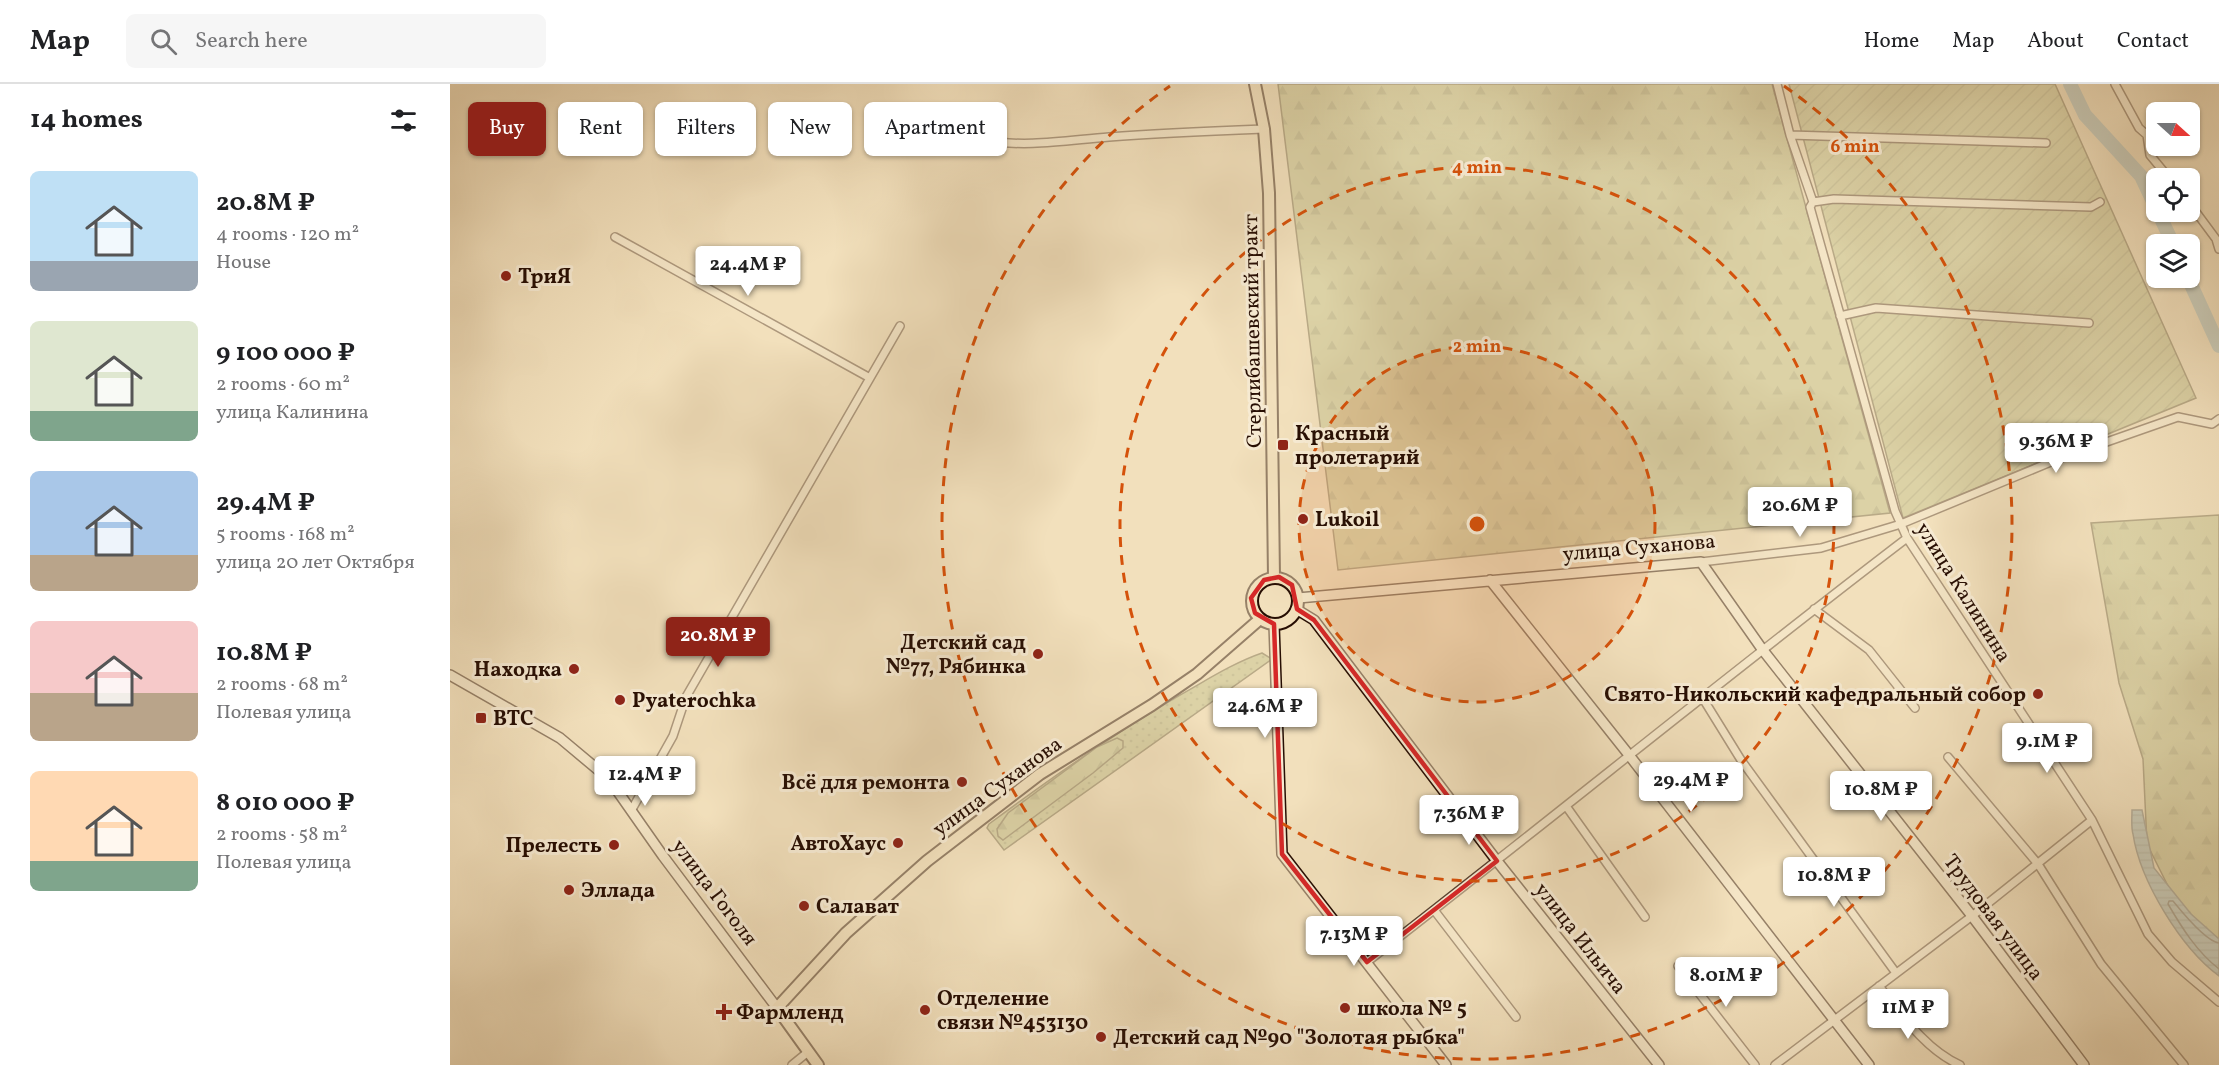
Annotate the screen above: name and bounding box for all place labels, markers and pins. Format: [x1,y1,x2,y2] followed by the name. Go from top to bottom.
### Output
[693,246,803,297] pin: 24.4M ₽
[518,263,571,292] place label: ТриЯ
[499,269,513,283] marker: ТриЯ
[1295,420,1419,473] place label: Красный пролетарий
[2001,423,2111,474] pin: 9.36M ₽
[1276,438,1290,452] marker: Красный пролетарий
[1745,487,1855,538] pin: 20.6M ₽
[1315,506,1379,535] place label: Lukoil
[1296,512,1310,526] marker: Lukoil
[1467,514,1487,534] centre of rings
[663,617,773,668] pin: 20.8M ₽
[886,629,1026,682] place label: Детский сад №77, Рябинка
[1031,647,1045,661] marker: Детский сад №77, Рябинка
[474,656,562,685] place label: Находка
[567,662,581,676] marker: Находка
[1604,681,2026,710] place label: Свято-Никольский кафедральный собор
[632,687,756,716] place label: Pyaterochka
[2031,687,2045,701] marker: Свято-Никольский кафедральный собор
[1210,688,1320,739] pin: 24.6M ₽
[613,693,627,707] marker: Pyaterochka
[493,705,534,734] place label: ВТС
[474,711,488,725] marker: ВТС
[1998,723,2096,774] pin: 9.1M ₽
[590,756,700,807] pin: 12.4M ₽
[1636,762,1746,813] pin: 29.4M ₽
[782,769,950,798] place label: Всё для ремонта
[1826,771,1936,822] pin: 10.8M ₽
[955,775,969,789] marker: Всё для ремонта
[1414,795,1524,846] pin: 7.36M ₽
[790,830,886,859] place label: АвтоХаус
[505,832,602,861] place label: Прелесть
[891,836,905,850] marker: АвтоХаус
[607,838,621,852] marker: Прелесть
[1779,857,1889,908] pin: 10.8M ₽
[581,877,655,906] place label: Эллада
[562,883,576,897] marker: Эллада
[816,893,899,922] place label: Салават
[797,899,811,913] marker: Салават
[1299,916,1409,967] pin: 7.13M ₽
[1671,957,1781,1008] pin: 8.01M ₽
[937,985,1088,1038] place label: Отделение связи №453130
[1866,989,1950,1040] pin: 11M ₽
[1357,995,1467,1024] place label: школа № 5
[736,999,844,1028] place label: Фармленд
[1338,1001,1352,1015] marker: школа № 5
[918,1003,932,1017] marker: Отделение связи №453130
[717,1005,731,1019] marker: Фармленд
[1113,1024,1465,1053] place label: Детский сад №90 "Золотая рыбка"
[1094,1030,1108,1044] marker: Детский сад №90 "Золотая рыбка"

